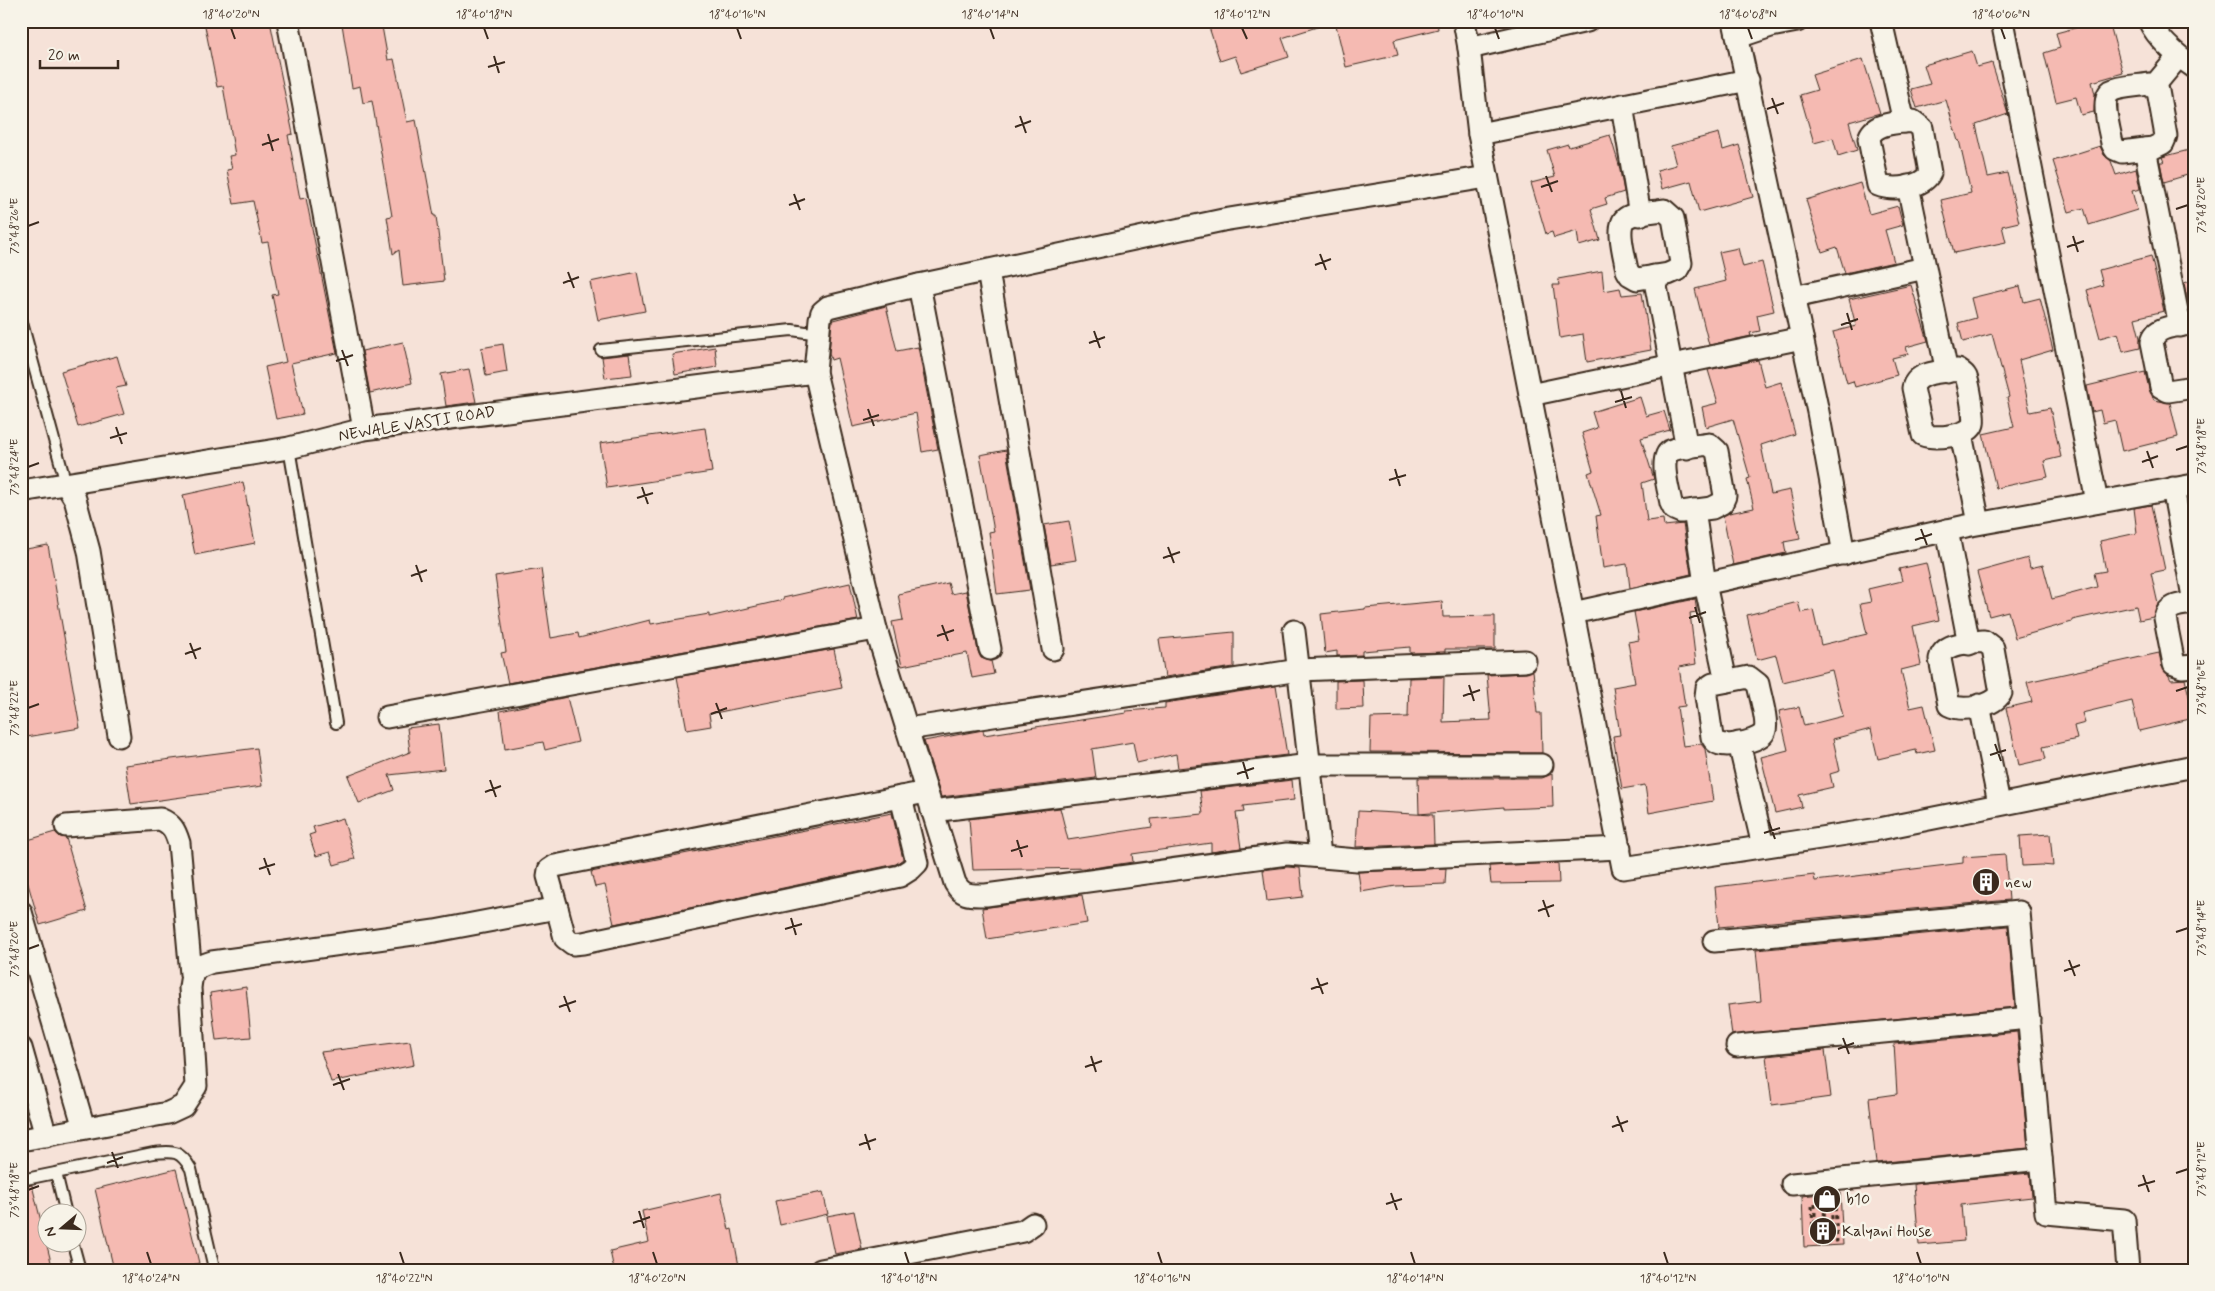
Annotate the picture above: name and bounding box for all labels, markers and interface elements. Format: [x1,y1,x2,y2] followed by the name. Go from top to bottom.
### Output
[202,7,260,23] text: 18°40'20"N
[456,7,512,23] text: 18°40'18"N
[709,7,765,23] text: 18°40'16"N
[961,7,1019,23] text: 18°40'14"N
[1214,7,1270,23] text: 18°40'12"N
[1467,7,1523,23] text: 18°40'10"N
[1719,7,1777,23] text: 18°40'08"N
[1972,7,2030,23] text: 18°40'06"N
[40,38,118,70] scale bar
[48,46,80,66] text: 20 m
[2194,177,2210,233] text: 73°48'20"E
[7,198,23,254] text: 73°48'26"E
[337,401,497,447] street label: NEWALE VASTI ROAD
[2194,418,2210,474] text: 73°48'18"E
[7,438,23,496] text: 73°48'24"E
[2194,659,2210,715] text: 73°48'16"E
[7,680,23,736] text: 73°48'22"E
[1971,867,2001,897] building icon: new
[2005,872,2031,893] place label: new
[2194,900,2210,956] text: 73°48'14"E
[7,921,23,977] text: 73°48'20"E
[2194,1141,2210,1197] text: 73°48'12"E
[7,1162,23,1218] text: 73°48'18"E
[1812,1184,1842,1214] shop icon: b10
[1846,1189,1870,1210] place label: b10
[38,1204,88,1254] north arrow
[1808,1216,1838,1246] building icon: Kalyani House
[1842,1221,1932,1242] place label: Kalyani House
[41,1225,61,1239] text: N
[122,1271,180,1287] text: 18°40'24"N
[376,1271,432,1287] text: 18°40'22"N
[628,1271,686,1287] text: 18°40'20"N
[881,1271,937,1287] text: 18°40'18"N
[1134,1271,1190,1287] text: 18°40'16"N
[1386,1271,1444,1287] text: 18°40'14"N
[1640,1271,1696,1287] text: 18°40'12"N
[1893,1271,1949,1287] text: 18°40'10"N

